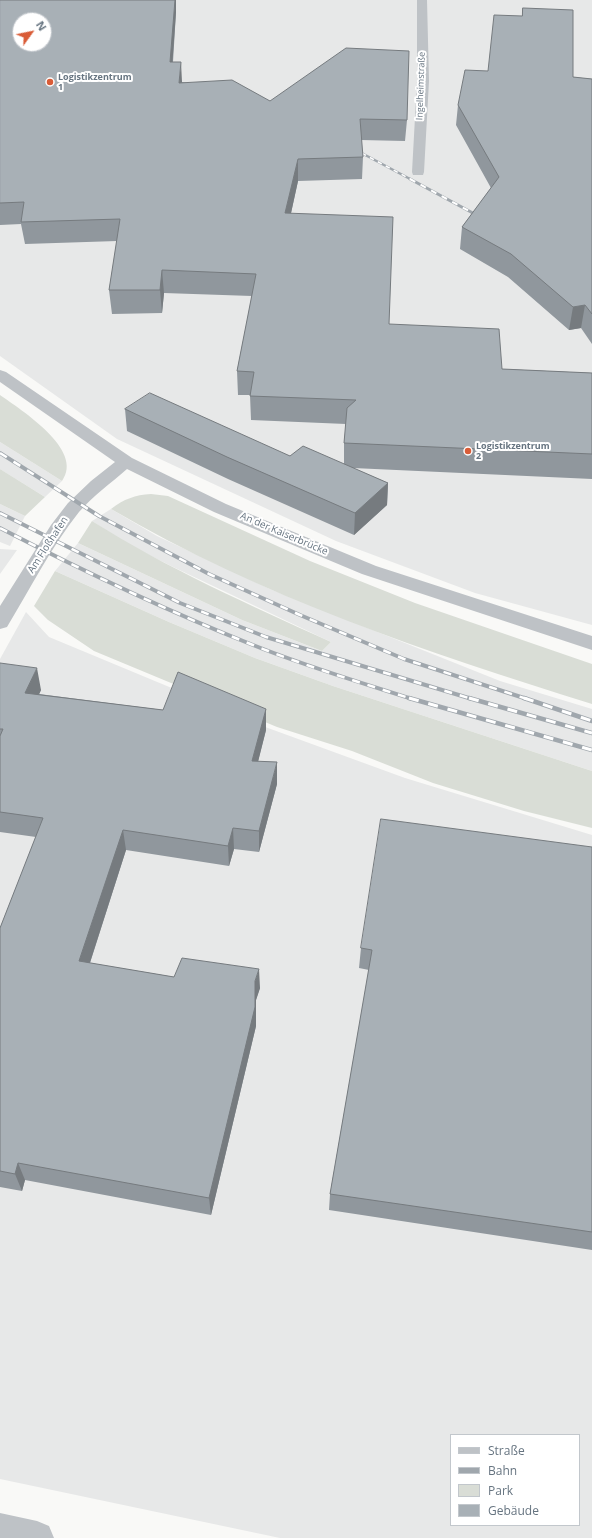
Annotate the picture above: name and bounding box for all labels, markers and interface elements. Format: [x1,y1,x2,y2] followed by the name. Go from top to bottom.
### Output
[12,12,52,52] north arrow
[33,18,50,34] text: N
[414,52,428,120] street label: Ingelheimstraße
[58,72,132,93] place label: Logistikzentrum 1
[45,77,55,87] marker: Logistikzentrum 1
[476,441,550,462] place label: Logistikzentrum 2
[463,446,473,456] marker: Logistikzentrum 2
[238,510,330,558] street label: An der Kaiserbrücke
[25,515,71,575] street label: Am Floßhafen
[450,1434,580,1526] legend
[488,1442,525,1459] text: Straße
[488,1462,517,1479] text: Bahn
[488,1482,513,1499] text: Park
[488,1502,539,1519] text: Gebäude

